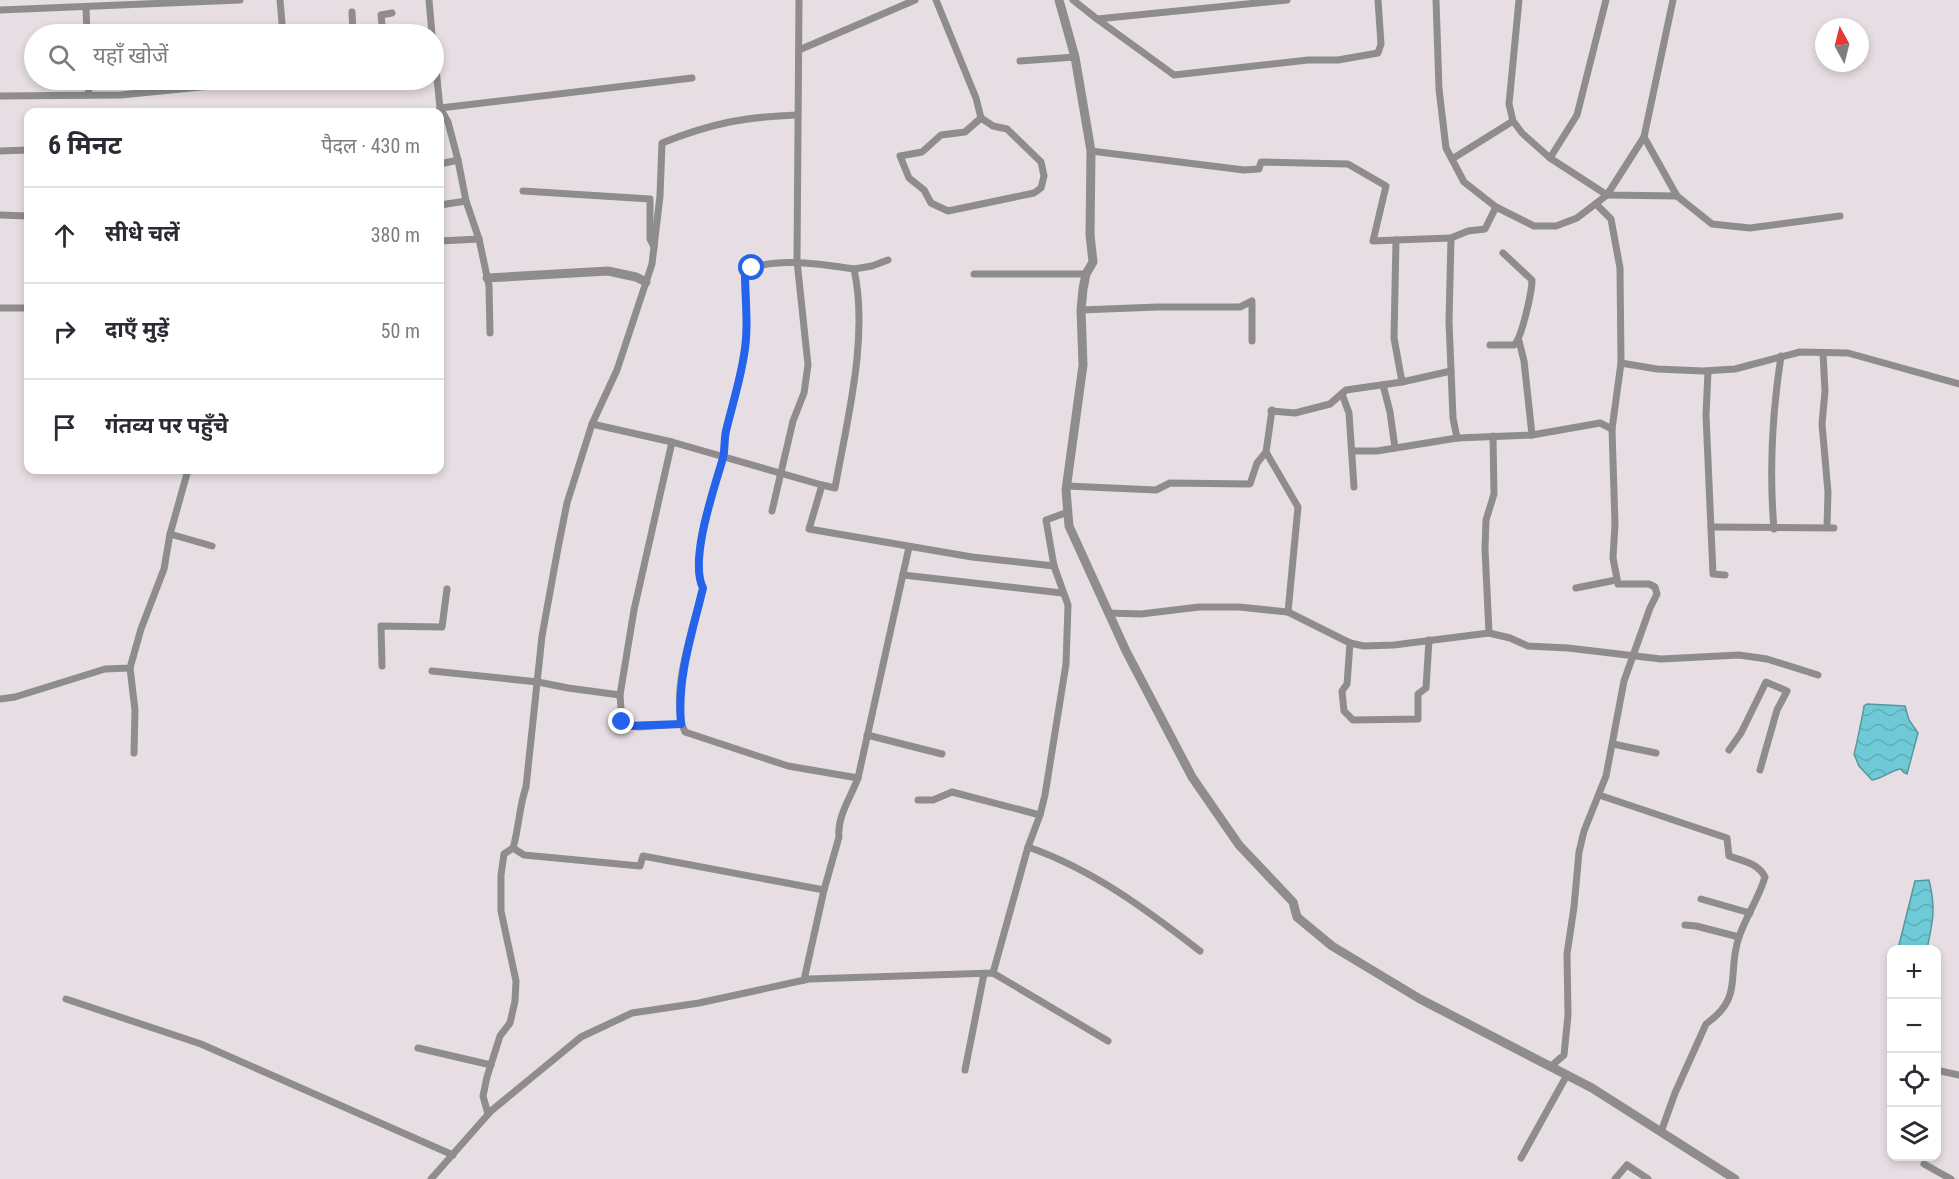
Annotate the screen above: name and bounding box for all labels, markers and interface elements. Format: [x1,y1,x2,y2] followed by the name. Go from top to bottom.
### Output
[1815,18,1869,72] north arrow
[24,24,444,90] search box
[45,41,78,74] icon: search
[93,43,168,68] text: यहाँ खोजें
[48,130,122,160] text: 6 मिनट
[321,134,420,158] text: पैदल · 430 m
[48,219,81,252] icon: ahead
[105,221,179,246] text: सीधे चलें
[371,223,420,247] text: 380 m
[738,254,764,280] route start
[48,315,81,348] icon: right
[105,317,169,342] text: दाएँ मुड़ें
[381,319,420,343] text: 50 m
[48,411,81,444] icon: arrive
[105,413,228,438] text: गंतव्य पर पहुँचे
[608,708,634,734] route end
[1887,945,1941,1161] map controls
[1887,945,1941,999] button: +
[1887,999,1941,1053] button: −
[1887,1053,1941,1107] button: locate
[1887,1107,1941,1161] button: layers

